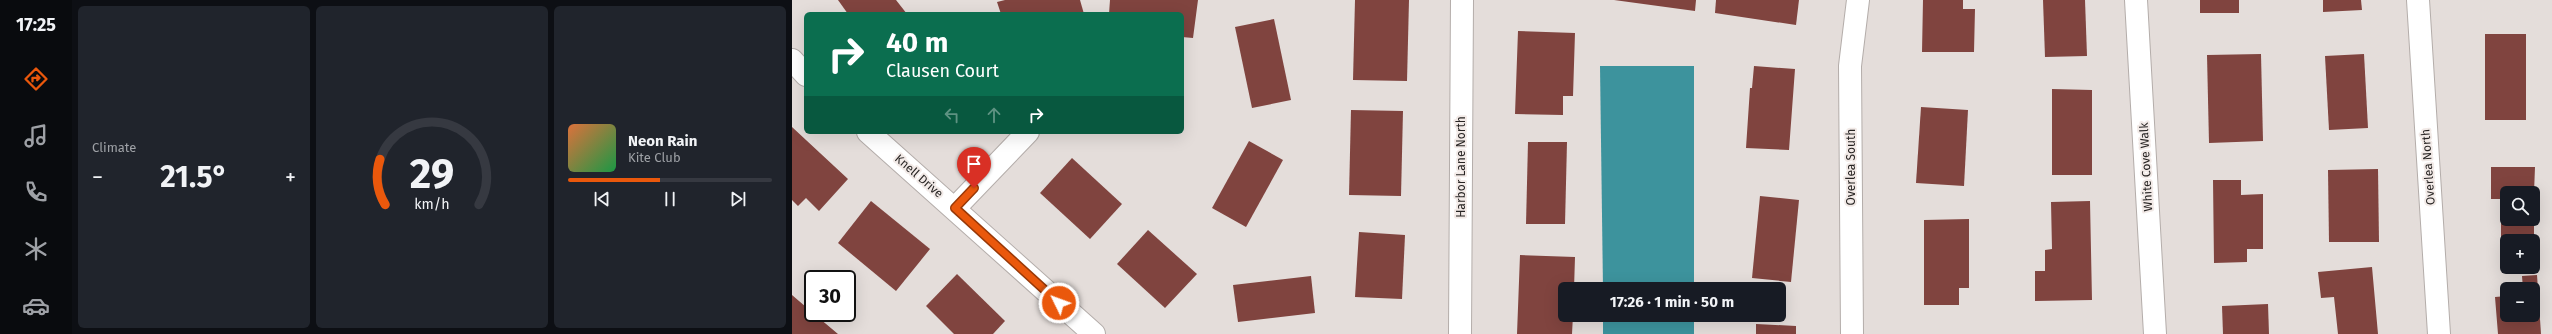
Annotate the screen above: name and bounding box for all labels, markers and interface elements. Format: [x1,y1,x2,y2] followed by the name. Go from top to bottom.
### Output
[16,14,56,36] text: 17:25
[886,26,949,59] text: 40 m
[820,28,872,80] icon: right
[886,60,999,82] text: Clausen Court
[22,65,50,93] icon: directions
[941,104,963,126] icon: left
[983,104,1005,126] icon: ahead
[1025,104,1047,126] icon: right
[1454,116,1468,218] street label: Harbor Lane North
[2137,121,2155,212] street label: White Cove Walk
[22,122,50,150] icon: music
[1844,129,1858,205] street label: Overlea South
[2418,129,2438,205] street label: Overlea North
[628,132,697,150] text: Neon Rain
[92,140,136,155] text: Climate
[957,147,991,188] pin
[410,149,454,199] text: 29
[628,150,681,165] text: Kite Club
[892,151,946,201] street label: Knell Drive
[963,153,985,175] icon: arrive
[160,159,228,195] text: 21.5°
[92,164,103,191] text: −
[285,164,296,191] text: +
[22,178,50,206] icon: phone
[2500,186,2540,322] map controls
[2500,186,2540,226] button: search
[591,188,613,210] icon: previous
[659,188,681,210] icon: pause
[727,188,749,210] icon: next
[414,196,450,213] text: km/h
[2500,234,2540,274] button: +
[22,235,50,263] icon: climate
[804,270,856,322] speed limit sign: 30
[1038,282,1080,324] position arrow
[2500,282,2540,322] button: −
[22,292,50,320] icon: car
[1610,293,1734,311] text: 17:26 · 1 min · 50 m

